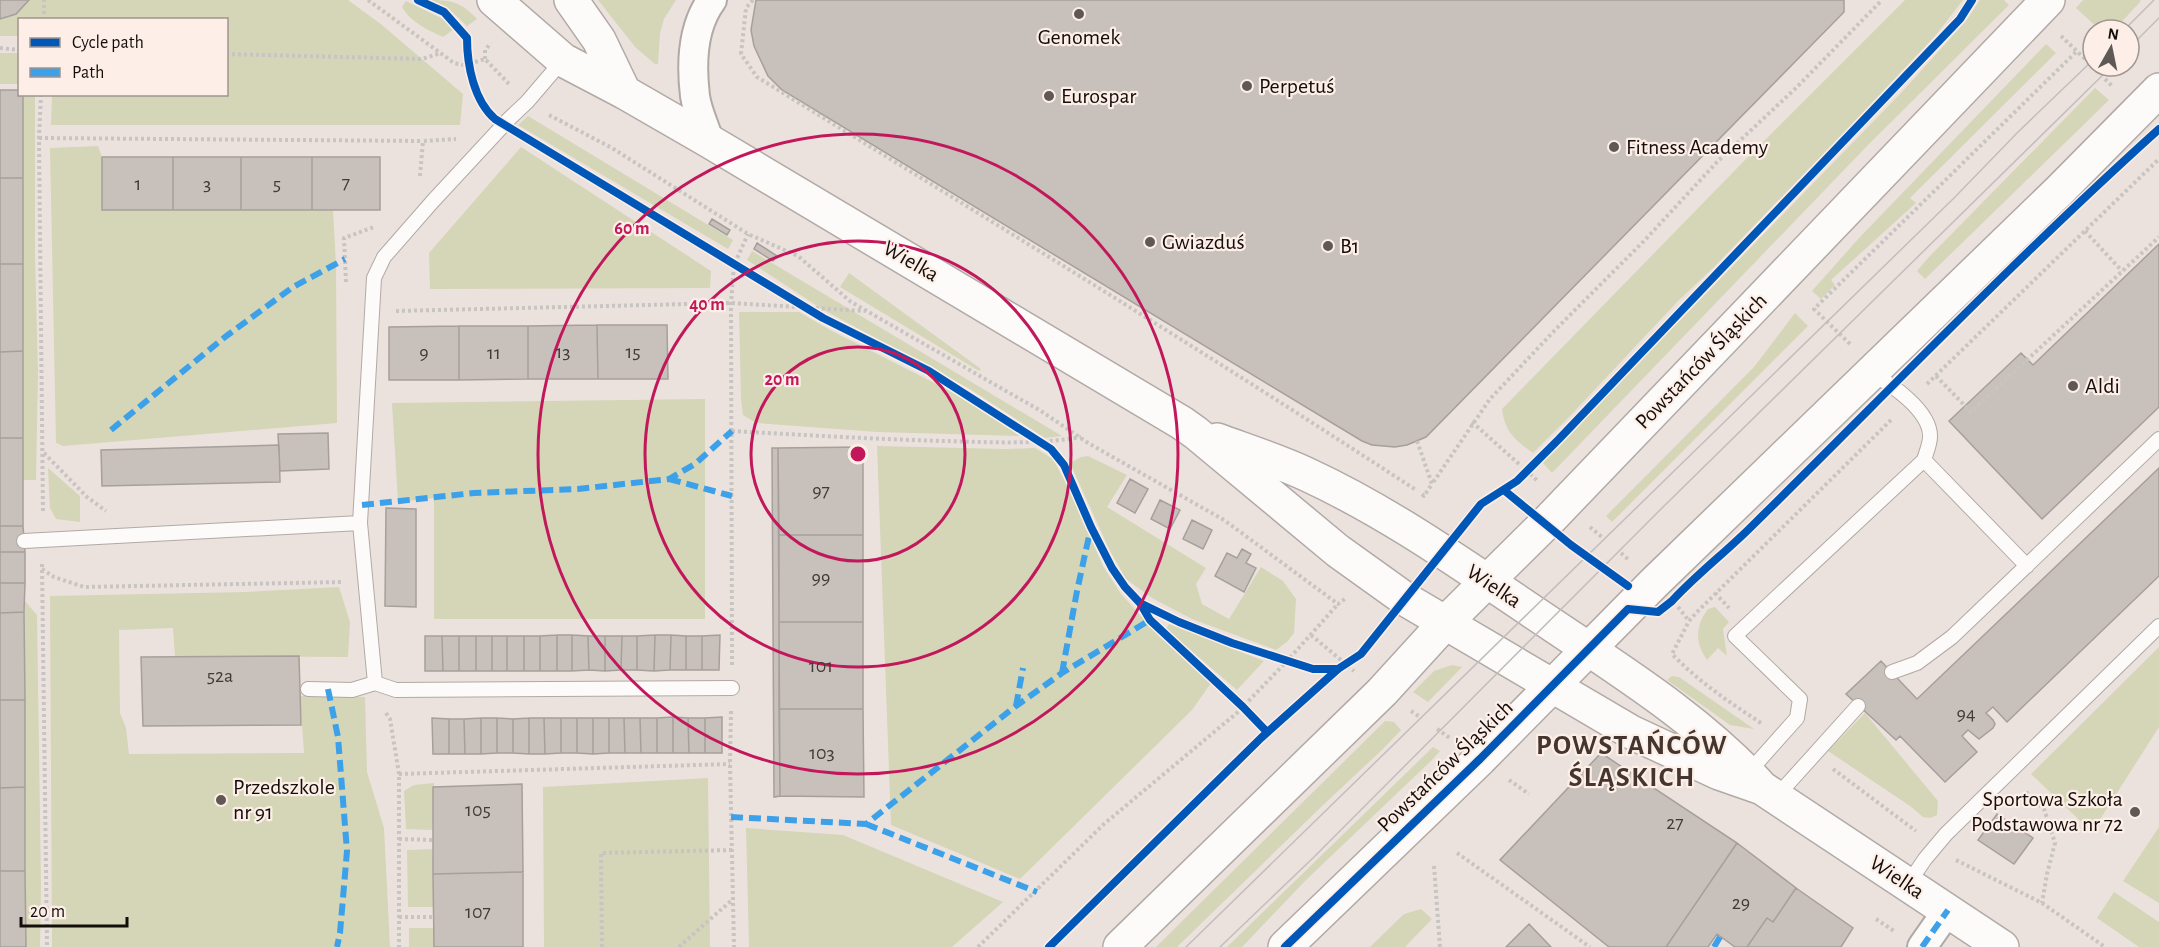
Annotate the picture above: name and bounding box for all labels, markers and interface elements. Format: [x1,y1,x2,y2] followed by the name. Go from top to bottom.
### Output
[1072,7,1086,21] marker: Genomek
[18,18,228,96] legend
[2081,18,2141,78] north arrow
[2106,25,2120,43] text: N
[1038,26,1120,48] place label: Genomek
[72,34,144,52] text: Cycle path
[72,64,104,82] text: Path
[1259,75,1334,97] place label: Perpetuś
[1240,79,1254,93] marker: Perpetuś
[1061,85,1136,107] place label: Eurospar
[1042,89,1056,103] marker: Eurospar
[1626,136,1769,158] place label: Fitness Academy
[1607,140,1621,154] marker: Fitness Academy
[342,173,350,193] house number: 7
[135,174,141,194] house number: 1
[203,174,211,194] house number: 3
[273,174,281,194] house number: 5
[614,220,650,238] text: 60 m
[1162,231,1245,253] place label: Gwiazduś
[1143,235,1157,249] marker: Gwiazduś
[1340,235,1359,257] place label: B1
[879,236,943,286] street label: Wielka
[1321,239,1335,253] marker: B1
[1630,288,1771,433] street label: Powstańców Śląskich
[689,296,725,314] text: 40 m
[555,342,571,362] house number: 13
[625,342,641,362] house number: 15
[419,343,429,363] house number: 9
[487,343,501,363] house number: 11
[764,371,800,389] text: 20 m
[2085,375,2120,397] place label: Aldi
[2066,379,2080,393] marker: Aldi
[848,444,868,464] centre of rings
[812,481,830,501] house number: 97
[1463,560,1525,612] street label: Wielka
[812,568,830,588] house number: 99
[809,656,833,676] house number: 101
[207,666,233,686] house number: 52a
[1372,695,1517,836] street label: Powstańców Śląskich
[1956,704,1976,724] house number: 94
[1536,729,1728,792] district label: POWSTAŃCÓW ŚLĄSKICH
[809,743,835,763] house number: 103
[233,776,335,823] place label: Przedszkole nr 91
[1971,788,2123,835] place label: Sportowa Szkoła Podstawowa nr 72
[214,793,228,807] marker: Przedszkole nr 91
[465,800,491,820] house number: 105
[2128,805,2142,819] marker: Sportowa Szkoła Podstawowa nr 72
[1666,813,1684,833] house number: 27
[1866,851,1928,903] street label: Wielka
[21,890,128,928] scale bar
[1732,893,1750,913] house number: 29
[465,902,491,922] house number: 107
[30,903,65,921] text: 20 m

